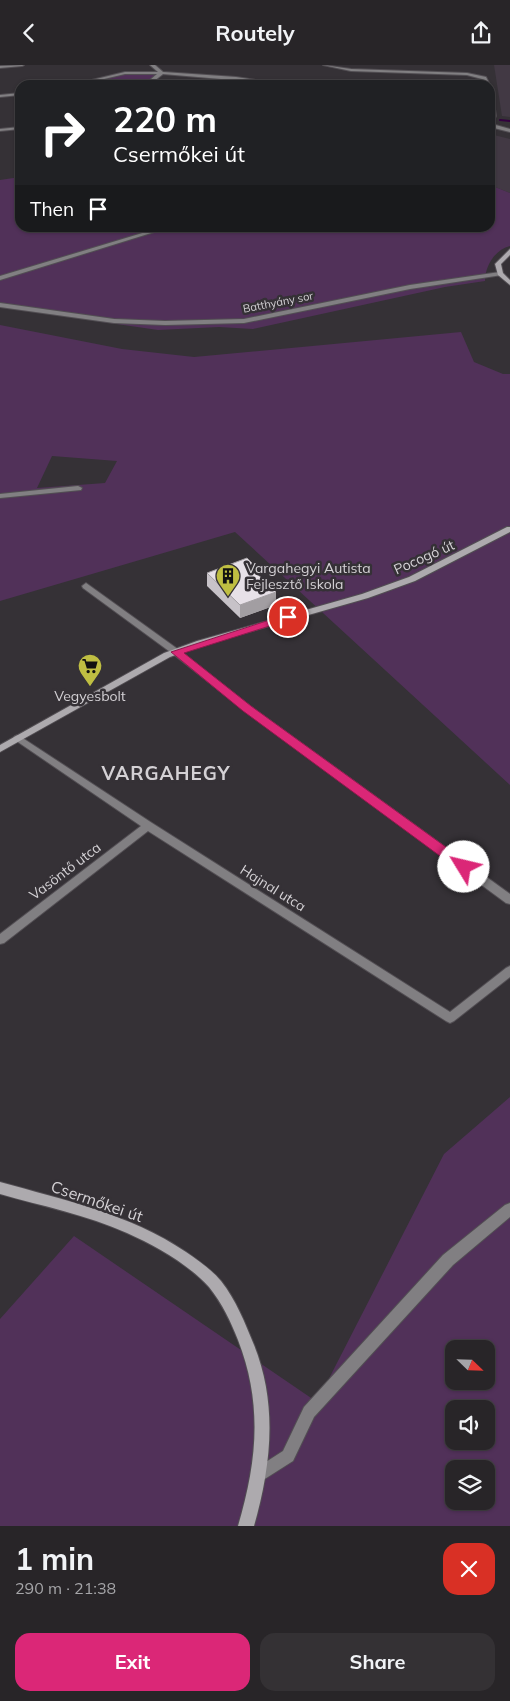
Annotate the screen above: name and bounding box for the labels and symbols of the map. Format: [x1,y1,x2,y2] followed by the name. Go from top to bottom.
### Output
[242,288,314,316] street label: Batthyány sor
[391,536,457,578] street label: Pocogó út
[246,559,371,593] place label: Vargahegyi Autista Fejlesztő Iskola
[215,563,241,597] building icon: Vargahegyi Autista Fejlesztő Iskola
[267,596,309,638] pin
[77,653,103,687] supermarket icon: Vegyesbolt
[54,687,126,705] place label: Vegyesbolt
[100,761,231,785] district label: VARGAHEGY
[26,838,104,904] street label: Vasöntő utca
[437,840,489,892] position arrow
[237,861,309,915] street label: Hajnal utca
[48,1176,146,1226] street label: Csermőkei út
[445,1340,495,1390] north arrow

